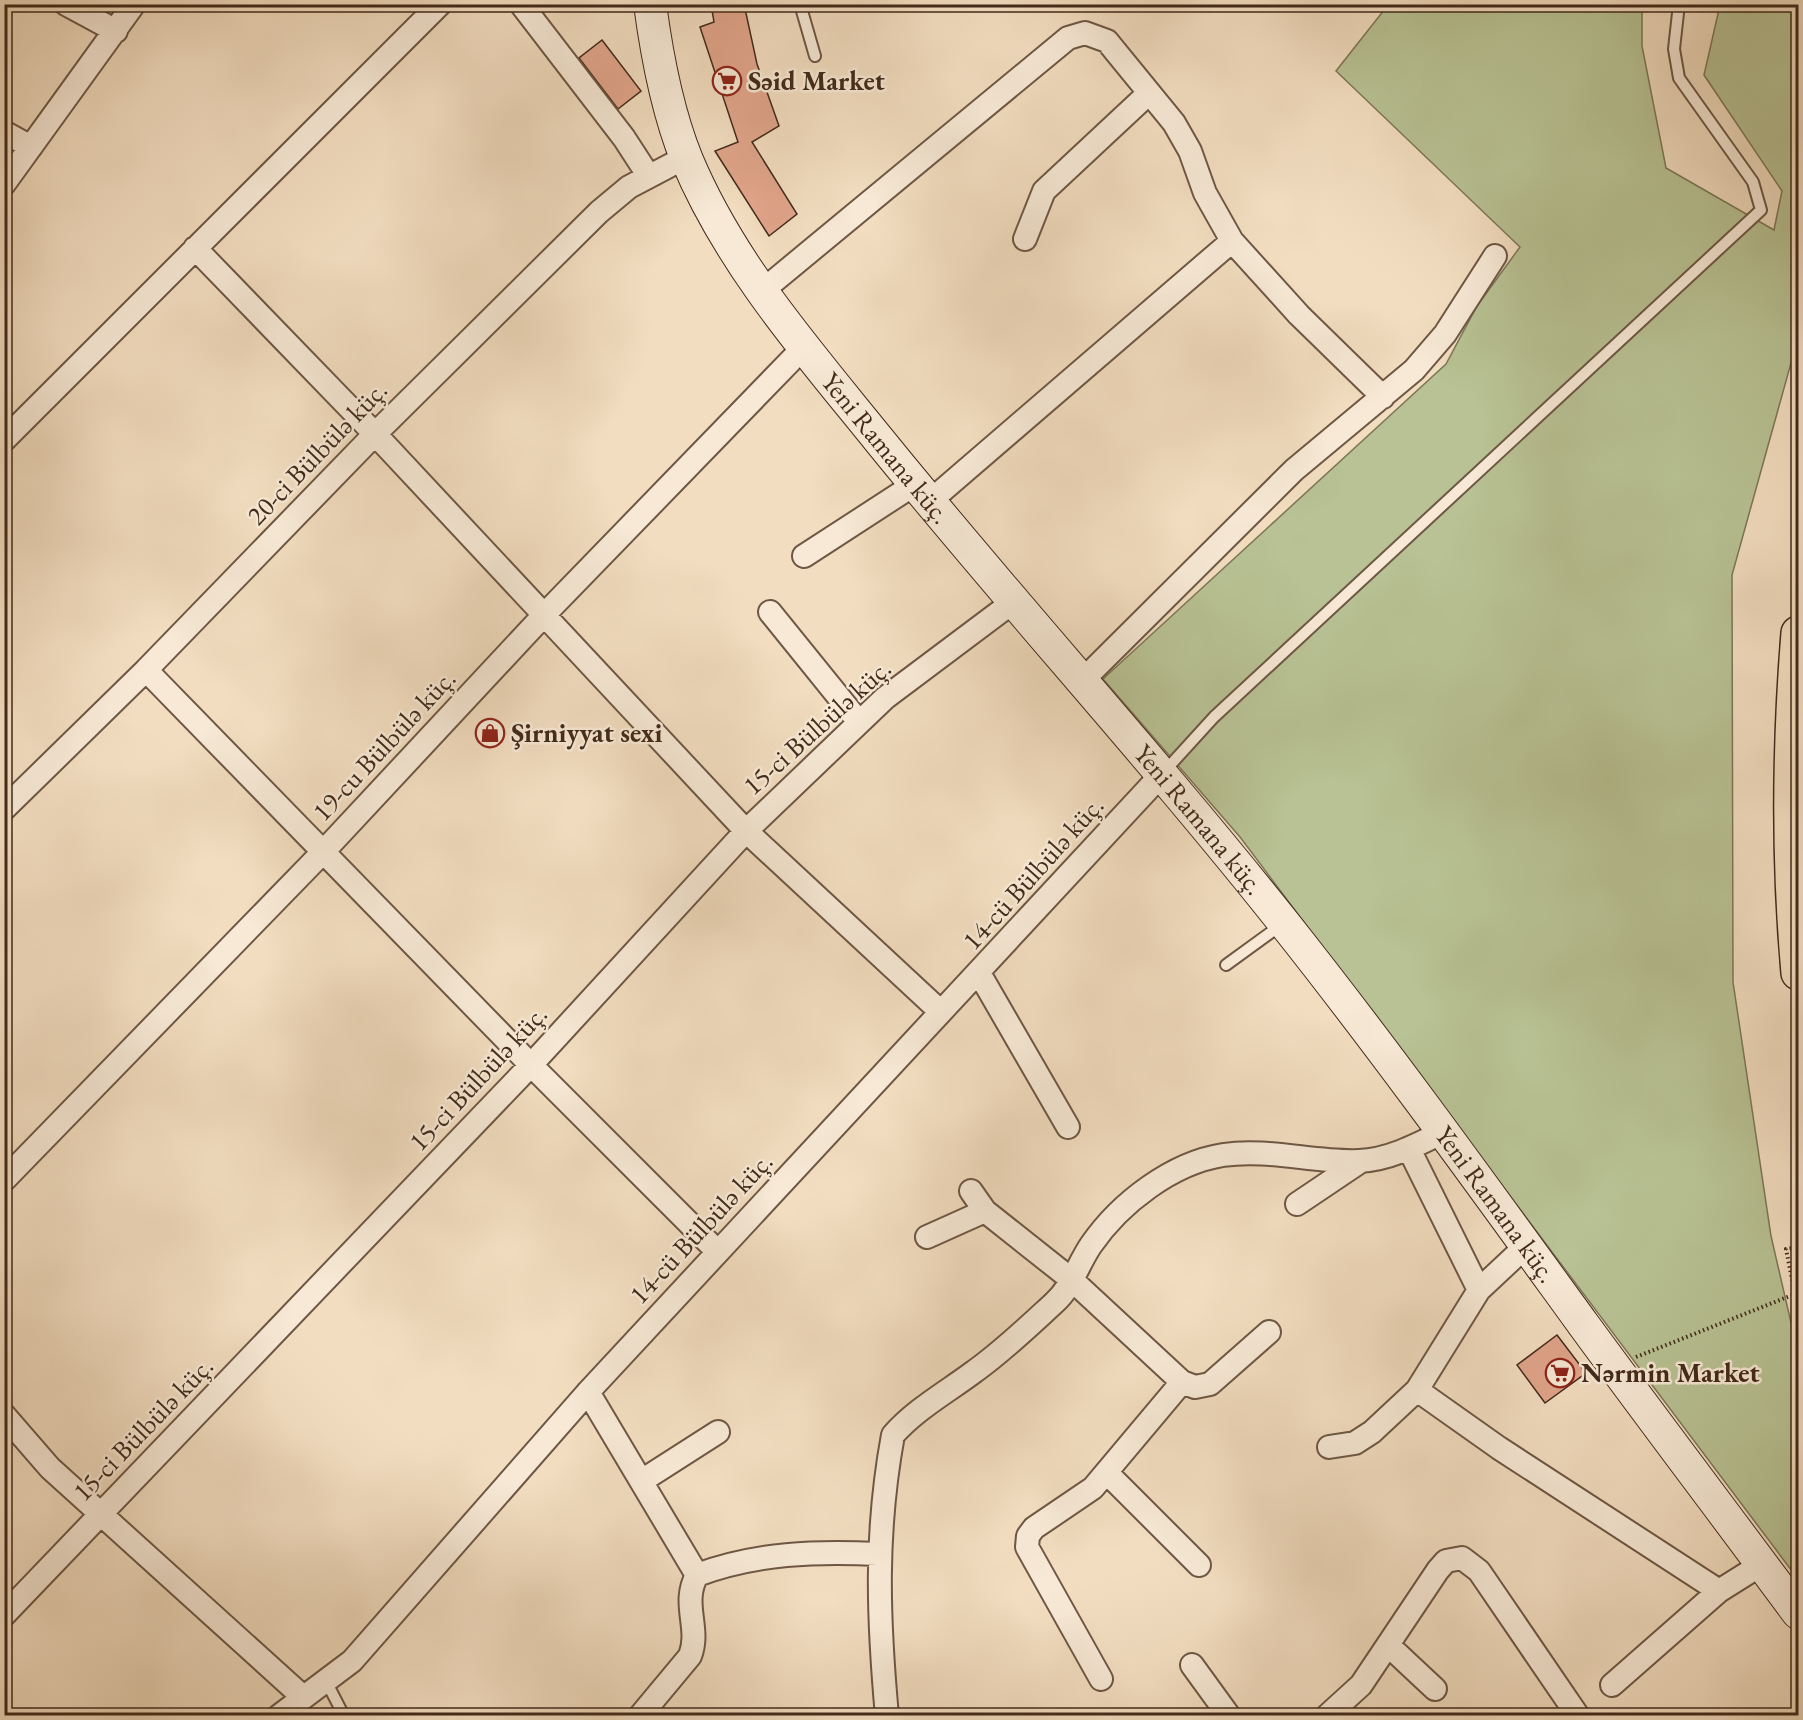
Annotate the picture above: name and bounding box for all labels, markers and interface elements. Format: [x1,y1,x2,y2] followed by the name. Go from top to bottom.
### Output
[748,63,885,98] place label: Səid Market
[711,65,743,97] supermarket icon: Səid Market
[814,365,959,531] street label: Yeni Ramana küç.
[239,373,395,532] street label: 20-ci Bülbülə küç.
[735,651,898,803] street label: 15-ci Bülbülə küç.
[304,661,463,828] street label: 19-cu Bülbülə küç.
[511,715,662,750] place label: Şirniyyat sexi
[474,717,506,749] shop icon: Şirniyyat sexi
[1126,736,1273,902] street label: Yeni Ramana küç.
[954,788,1111,957] street label: 14-cü Bülbülə küç.
[401,997,555,1158] street label: 15-ci Bülbülə küç.
[1427,1118,1565,1289] street label: Yeni Ramana küç.
[621,1144,780,1311] street label: 14-cü Bülbülə küç.
[65,1349,221,1508] street label: 15-ci Bülbülə küç.
[1581,1355,1760,1390] place label: Nərmin Market
[1544,1357,1576,1389] supermarket icon: Nərmin Market

